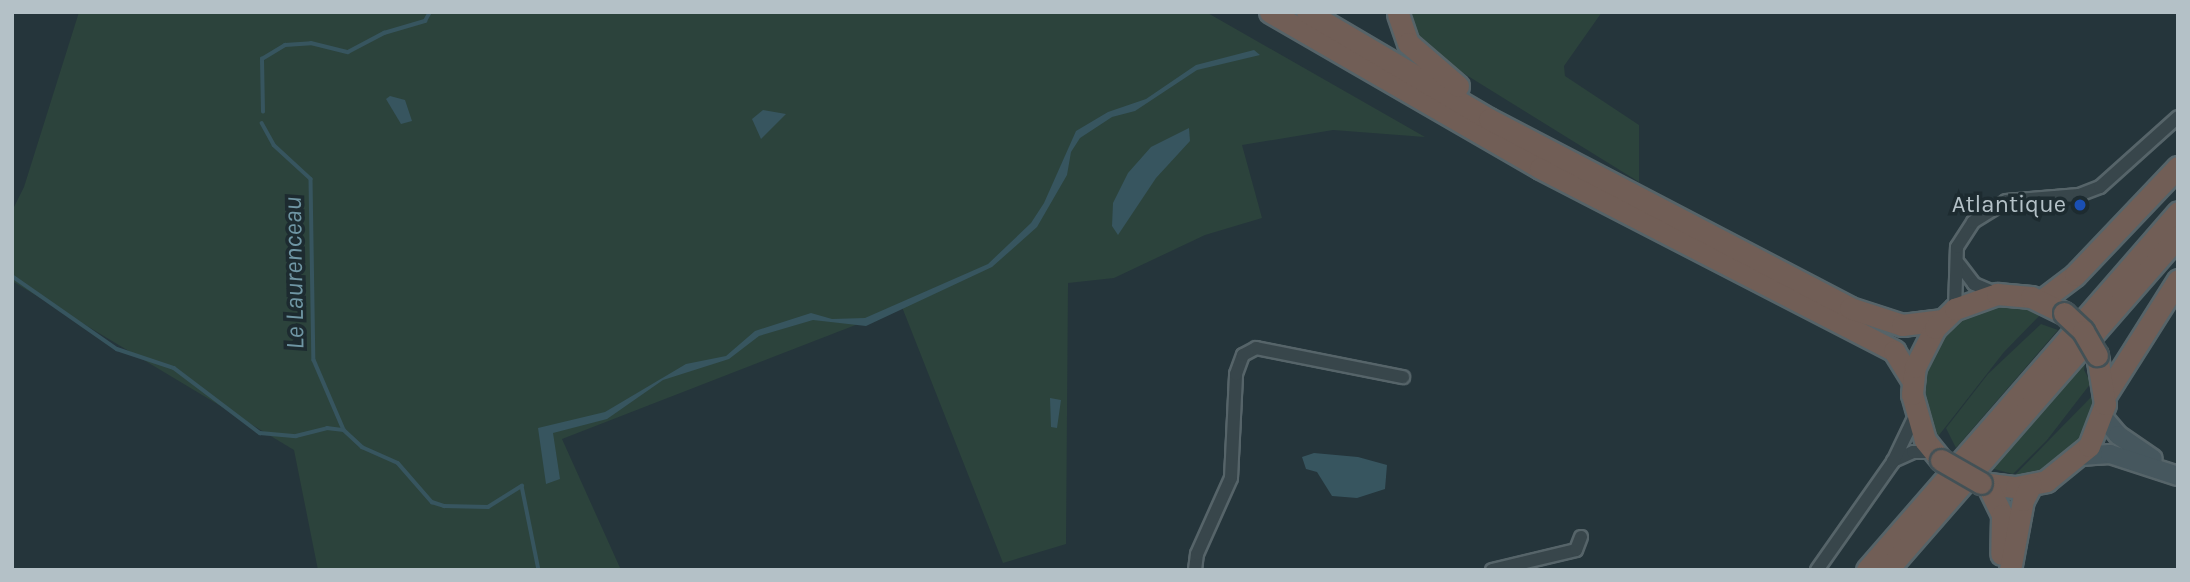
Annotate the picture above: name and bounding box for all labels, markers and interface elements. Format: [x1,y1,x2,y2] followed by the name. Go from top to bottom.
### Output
[1952,191,2066,219] place label: Atlantique
[277,196,311,350] water label: Le Laurenceau
[2072,197,2088,213] marker: Atlantique

